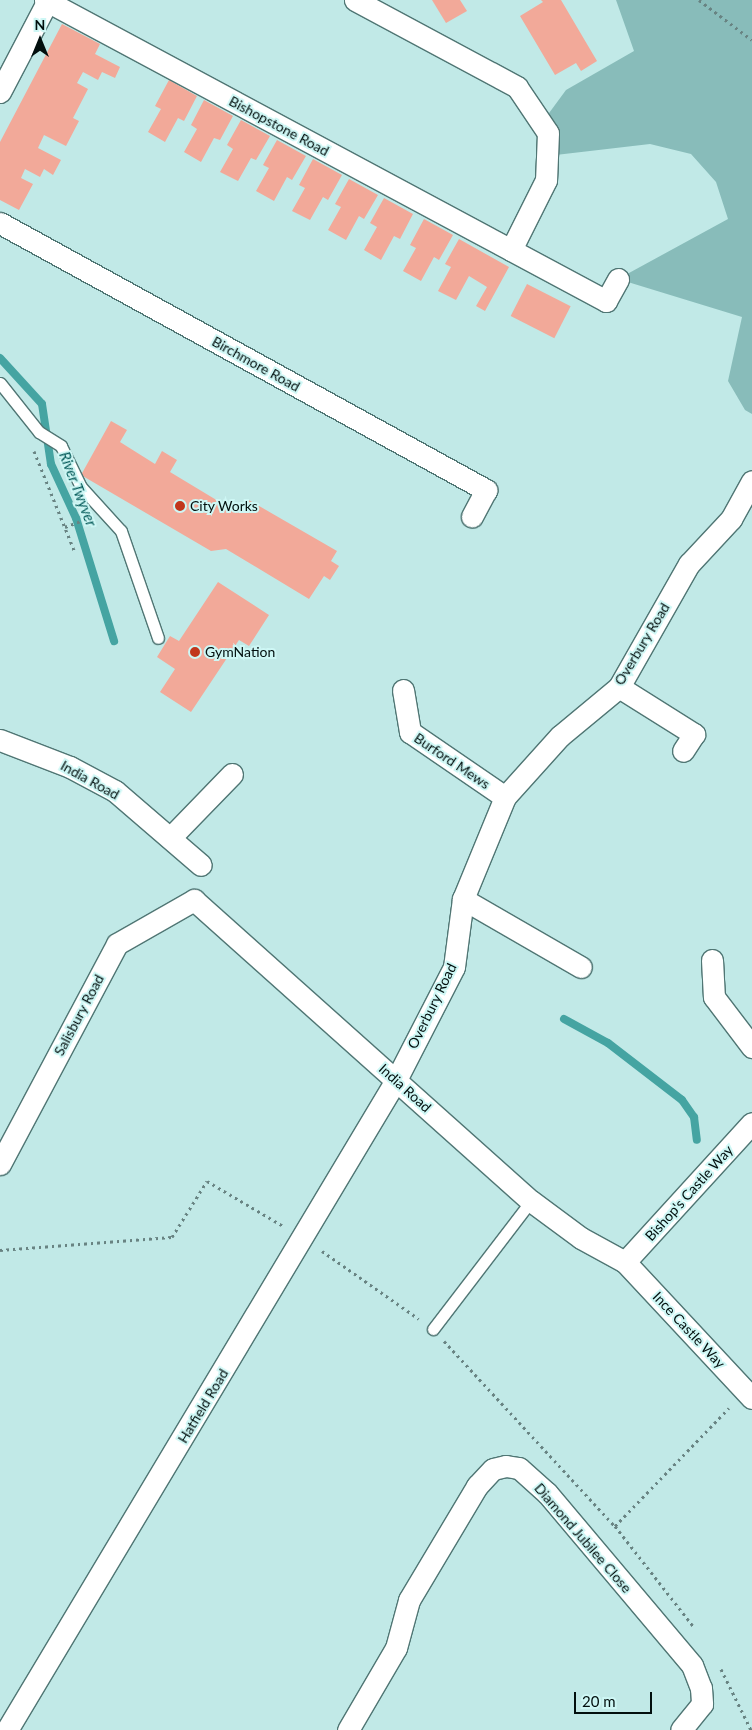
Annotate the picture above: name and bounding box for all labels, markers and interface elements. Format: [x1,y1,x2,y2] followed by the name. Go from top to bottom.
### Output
[15,15,65,65] north arrow
[35,16,45,33] text: N
[226,93,332,159] street label: Bishopstone Road
[209,333,303,395] street label: Birchmore Road
[55,449,101,529] water label: River Twyver
[190,498,258,514] place label: City Works
[174,500,186,512] marker: City Works
[611,600,673,688] street label: Overbury Road
[205,644,275,660] place label: GymNation
[189,646,201,658] marker: GymNation
[411,729,493,793] street label: Burford Mews
[58,757,122,803] street label: India Road
[404,960,460,1052] street label: Overbury Road
[51,971,107,1059] street label: Salisbury Road
[375,1060,435,1116] street label: India Road
[641,1142,737,1244] street label: Bishop's Castle Way
[649,1288,729,1372] street label: Ince Castle Way
[174,1366,232,1446] street label: Hatfield Road
[531,1480,635,1596] street label: Diamond Jubilee Close
[577,1682,654,1714] scale bar
[582,1692,616,1710] text: 20 m

